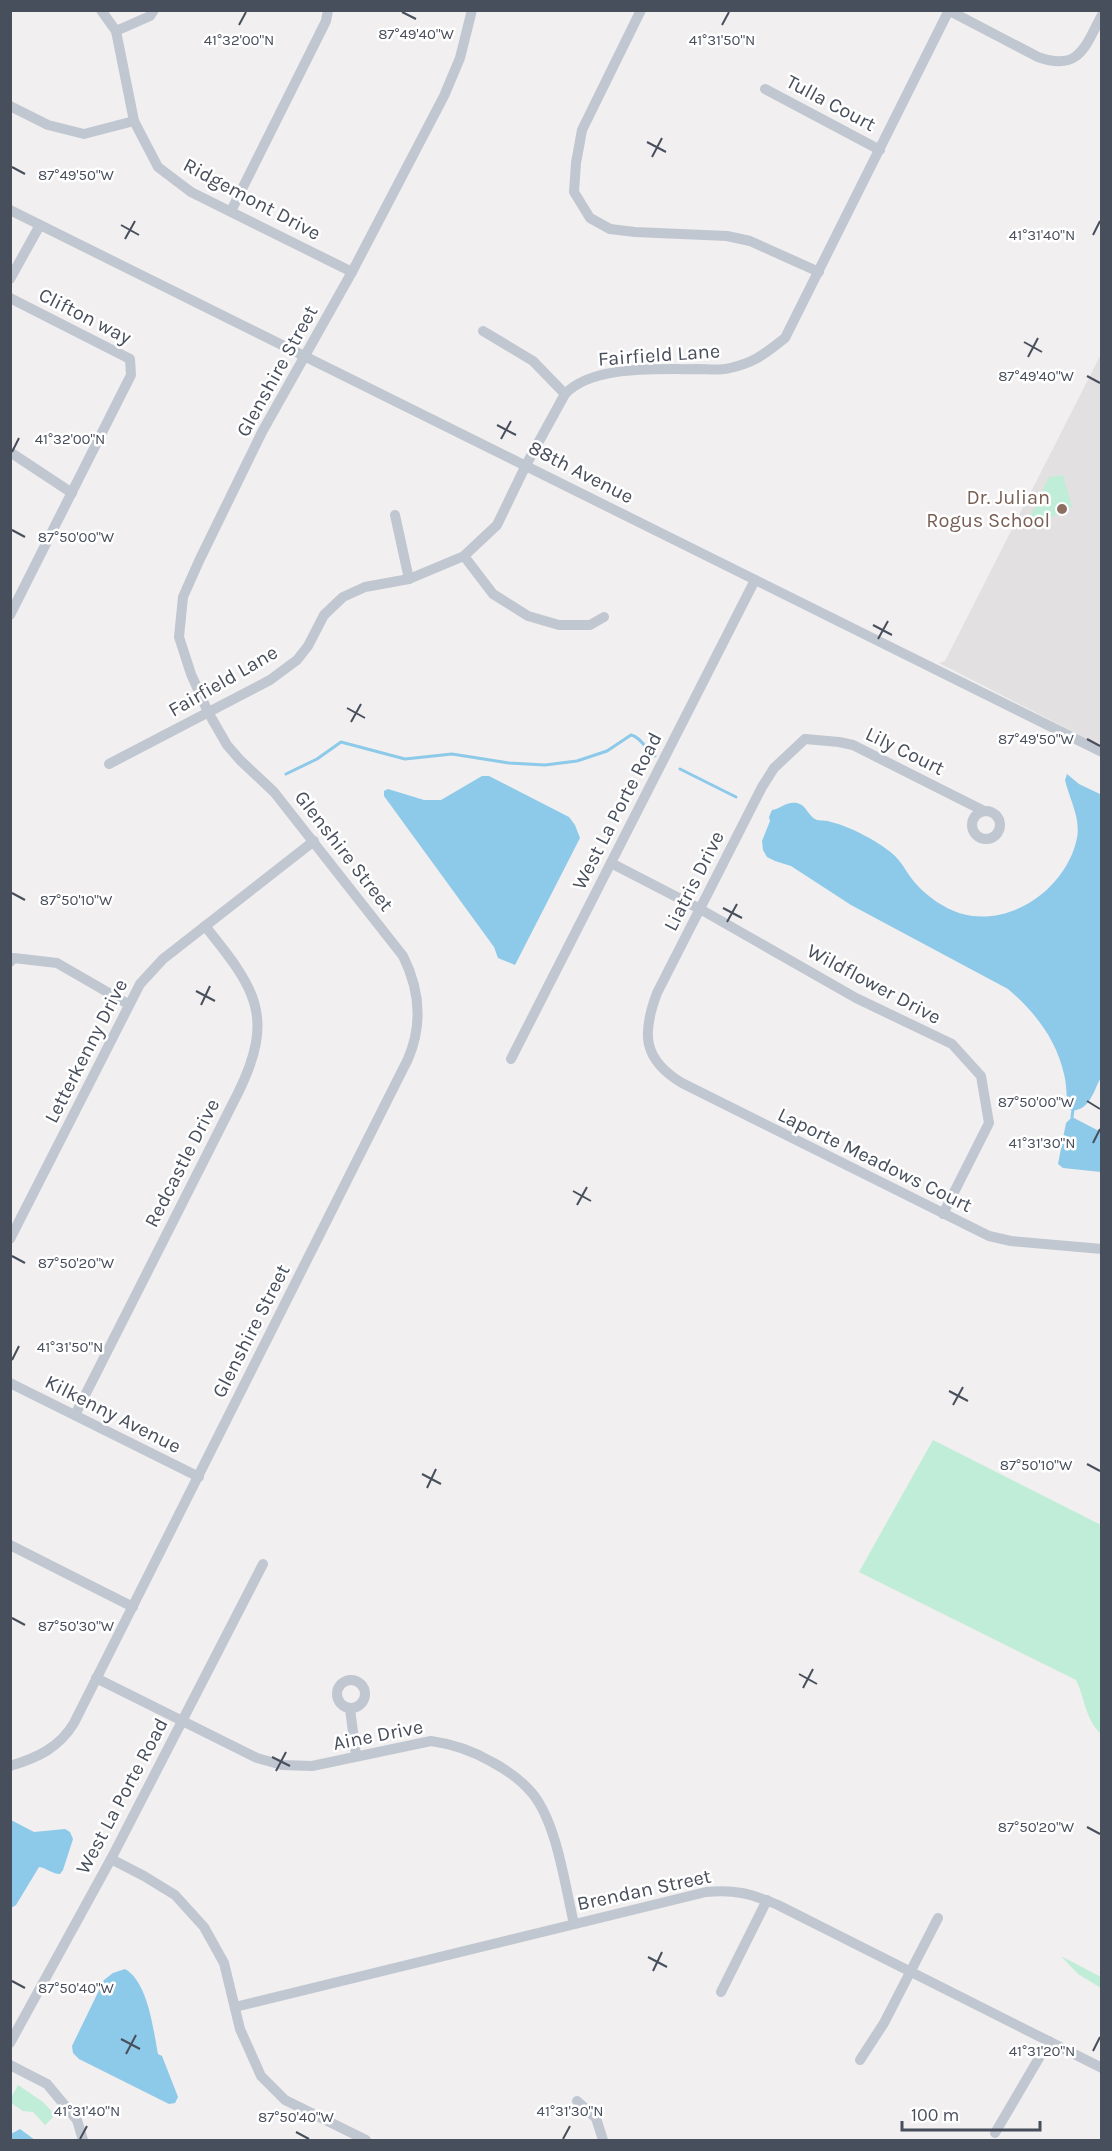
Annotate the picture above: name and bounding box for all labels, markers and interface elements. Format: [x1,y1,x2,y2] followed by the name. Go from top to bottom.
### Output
[378,25,454,43] text: 87°49'40"W
[204,31,274,49] text: 41°32'00"N
[689,31,755,49] text: 41°31'50"N
[782,70,880,136] street label: Tulla Court
[179,153,325,245] street label: Ridgemont Drive
[38,166,115,184] text: 87°49'50"W
[1009,226,1075,244] text: 41°31'40"N
[35,283,135,349] street label: Clifton way
[231,301,323,441] street label: Glenshire Street
[597,339,721,371] street label: Fairfield Lane
[998,367,1074,385] text: 87°49'40"W
[35,430,105,448] text: 41°32'00"N
[525,436,637,508] street label: 88th Avenue
[926,486,1050,532] place label: Dr. Julian Rogus School
[1055,502,1069,516] marker: Dr. Julian Rogus School
[38,528,115,546] text: 87°50'00"W
[164,640,282,722] street label: Fairfield Lane
[862,722,949,780] street label: Lily Court
[567,729,667,893] street label: West La Porte Road
[998,730,1075,748] text: 87°49'50"W
[290,786,398,916] street label: Glenshire Street
[659,827,729,935] street label: Liatris Drive
[40,891,113,909] text: 87°50'10"W
[803,939,945,1029] street label: Wildflower Drive
[40,975,132,1127] street label: Letterkenny Drive
[998,1093,1075,1111] text: 87°50'00"W
[140,1095,224,1231] street label: Redcastle Drive
[774,1103,976,1217] street label: Laporte Meadows Court
[1009,1134,1075,1152] text: 41°31'30"N
[38,1254,115,1272] text: 87°50'20"W
[207,1260,295,1401] street label: Glenshire Street
[37,1338,103,1356] text: 41°31'50"N
[41,1370,185,1458] street label: Kilkenny Avenue
[1000,1456,1073,1474] text: 87°50'10"W
[38,1617,115,1635] text: 87°50'30"W
[71,1714,173,1878] street label: West La Porte Road
[331,1715,425,1755] street label: Aine Drive
[998,1818,1075,1836] text: 87°50'20"W
[575,1864,714,1915] street label: Brendan Street
[38,1979,115,1997] text: 87°50'40"W
[1009,2042,1075,2060] text: 41°31'20"N
[902,2094,1040,2132] scale bar
[54,2102,120,2120] text: 41°31'40"N
[537,2102,603,2120] text: 41°31'30"N
[911,2104,959,2126] text: 100 m
[258,2108,335,2126] text: 87°50'40"W

